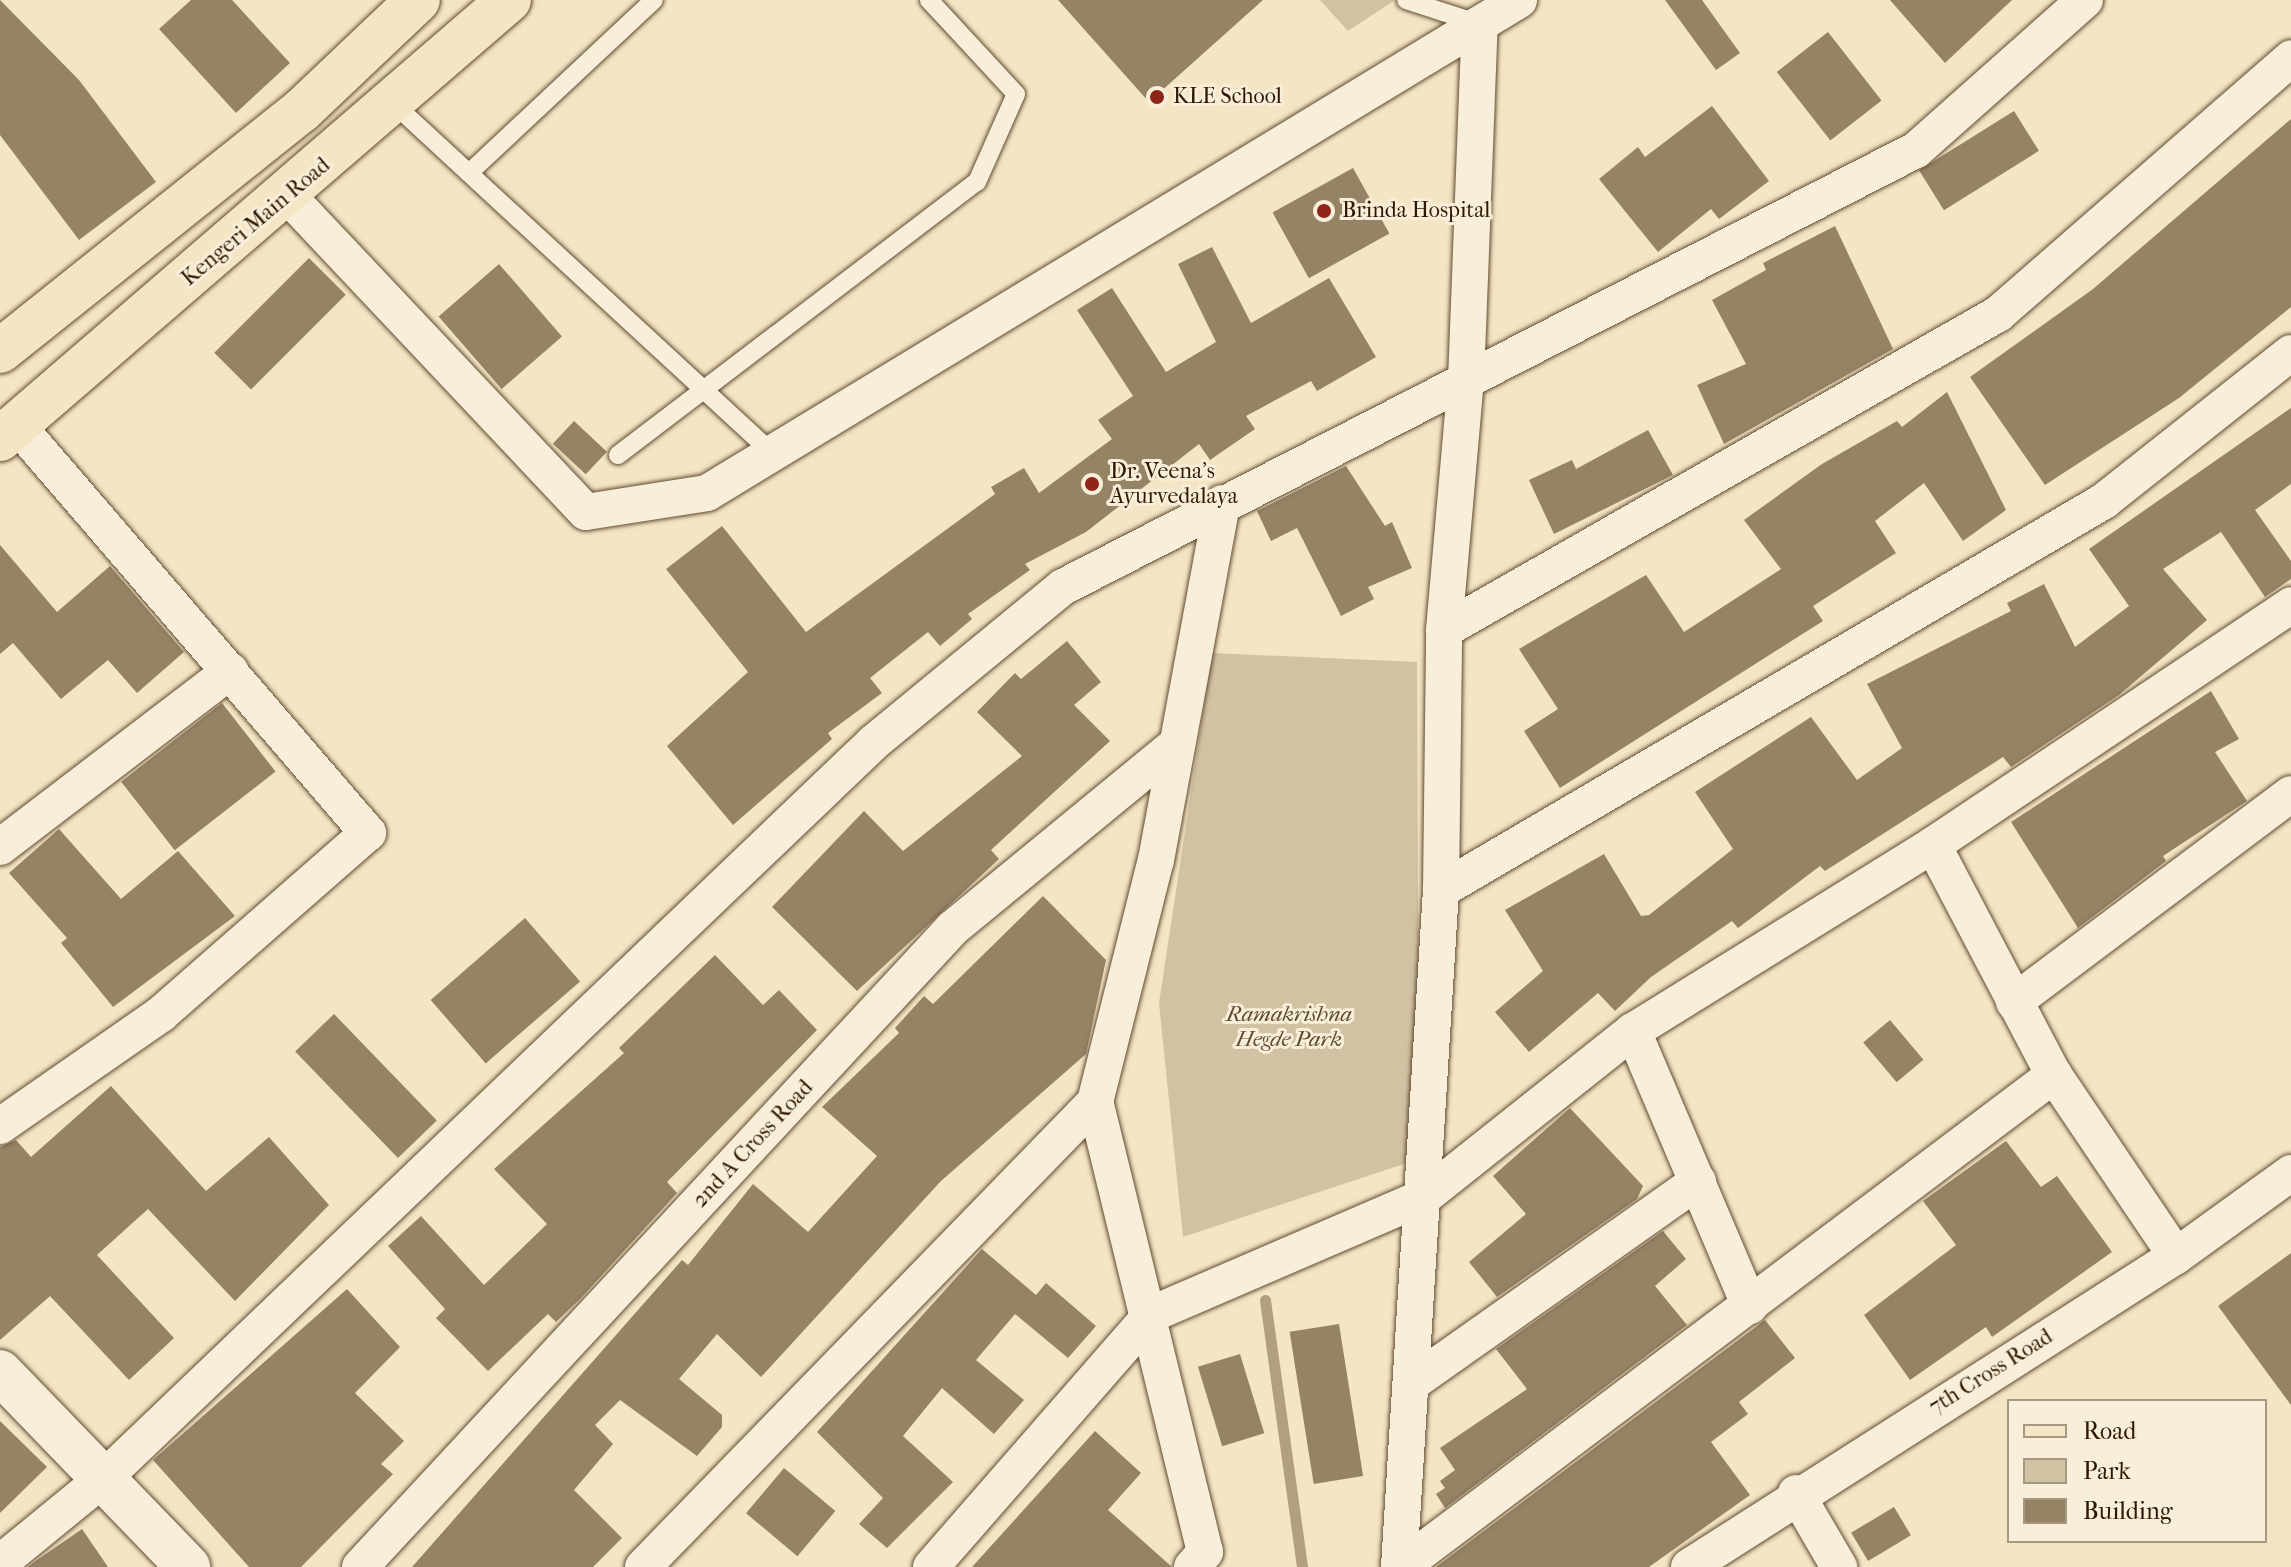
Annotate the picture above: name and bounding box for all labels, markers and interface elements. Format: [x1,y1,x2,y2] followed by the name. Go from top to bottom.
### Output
[1173,84,1282,110] place label: KLE School
[1148,88,1166,106] marker: KLE School
[176,152,336,292] street label: Kengeri Main Road
[1342,198,1490,224] place label: Brinda Hospital
[1313,200,1335,222] marker: Brinda Hospital
[1110,458,1238,510] place label: Dr. Veena's Ayurvedalaya
[1081,473,1103,495] marker: Dr. Veena's Ayurvedalaya
[1226,1001,1352,1052] park label: Ramakrishna Hegde Park
[687,1075,819,1213] street label: 2nd A Cross Road
[1924,1324,2058,1420] street label: 7th Cross Road
[2007,1399,2267,1543] legend
[2083,1417,2136,1445] text: Road
[2083,1457,2131,1485] text: Park
[2083,1497,2173,1525] text: Building

